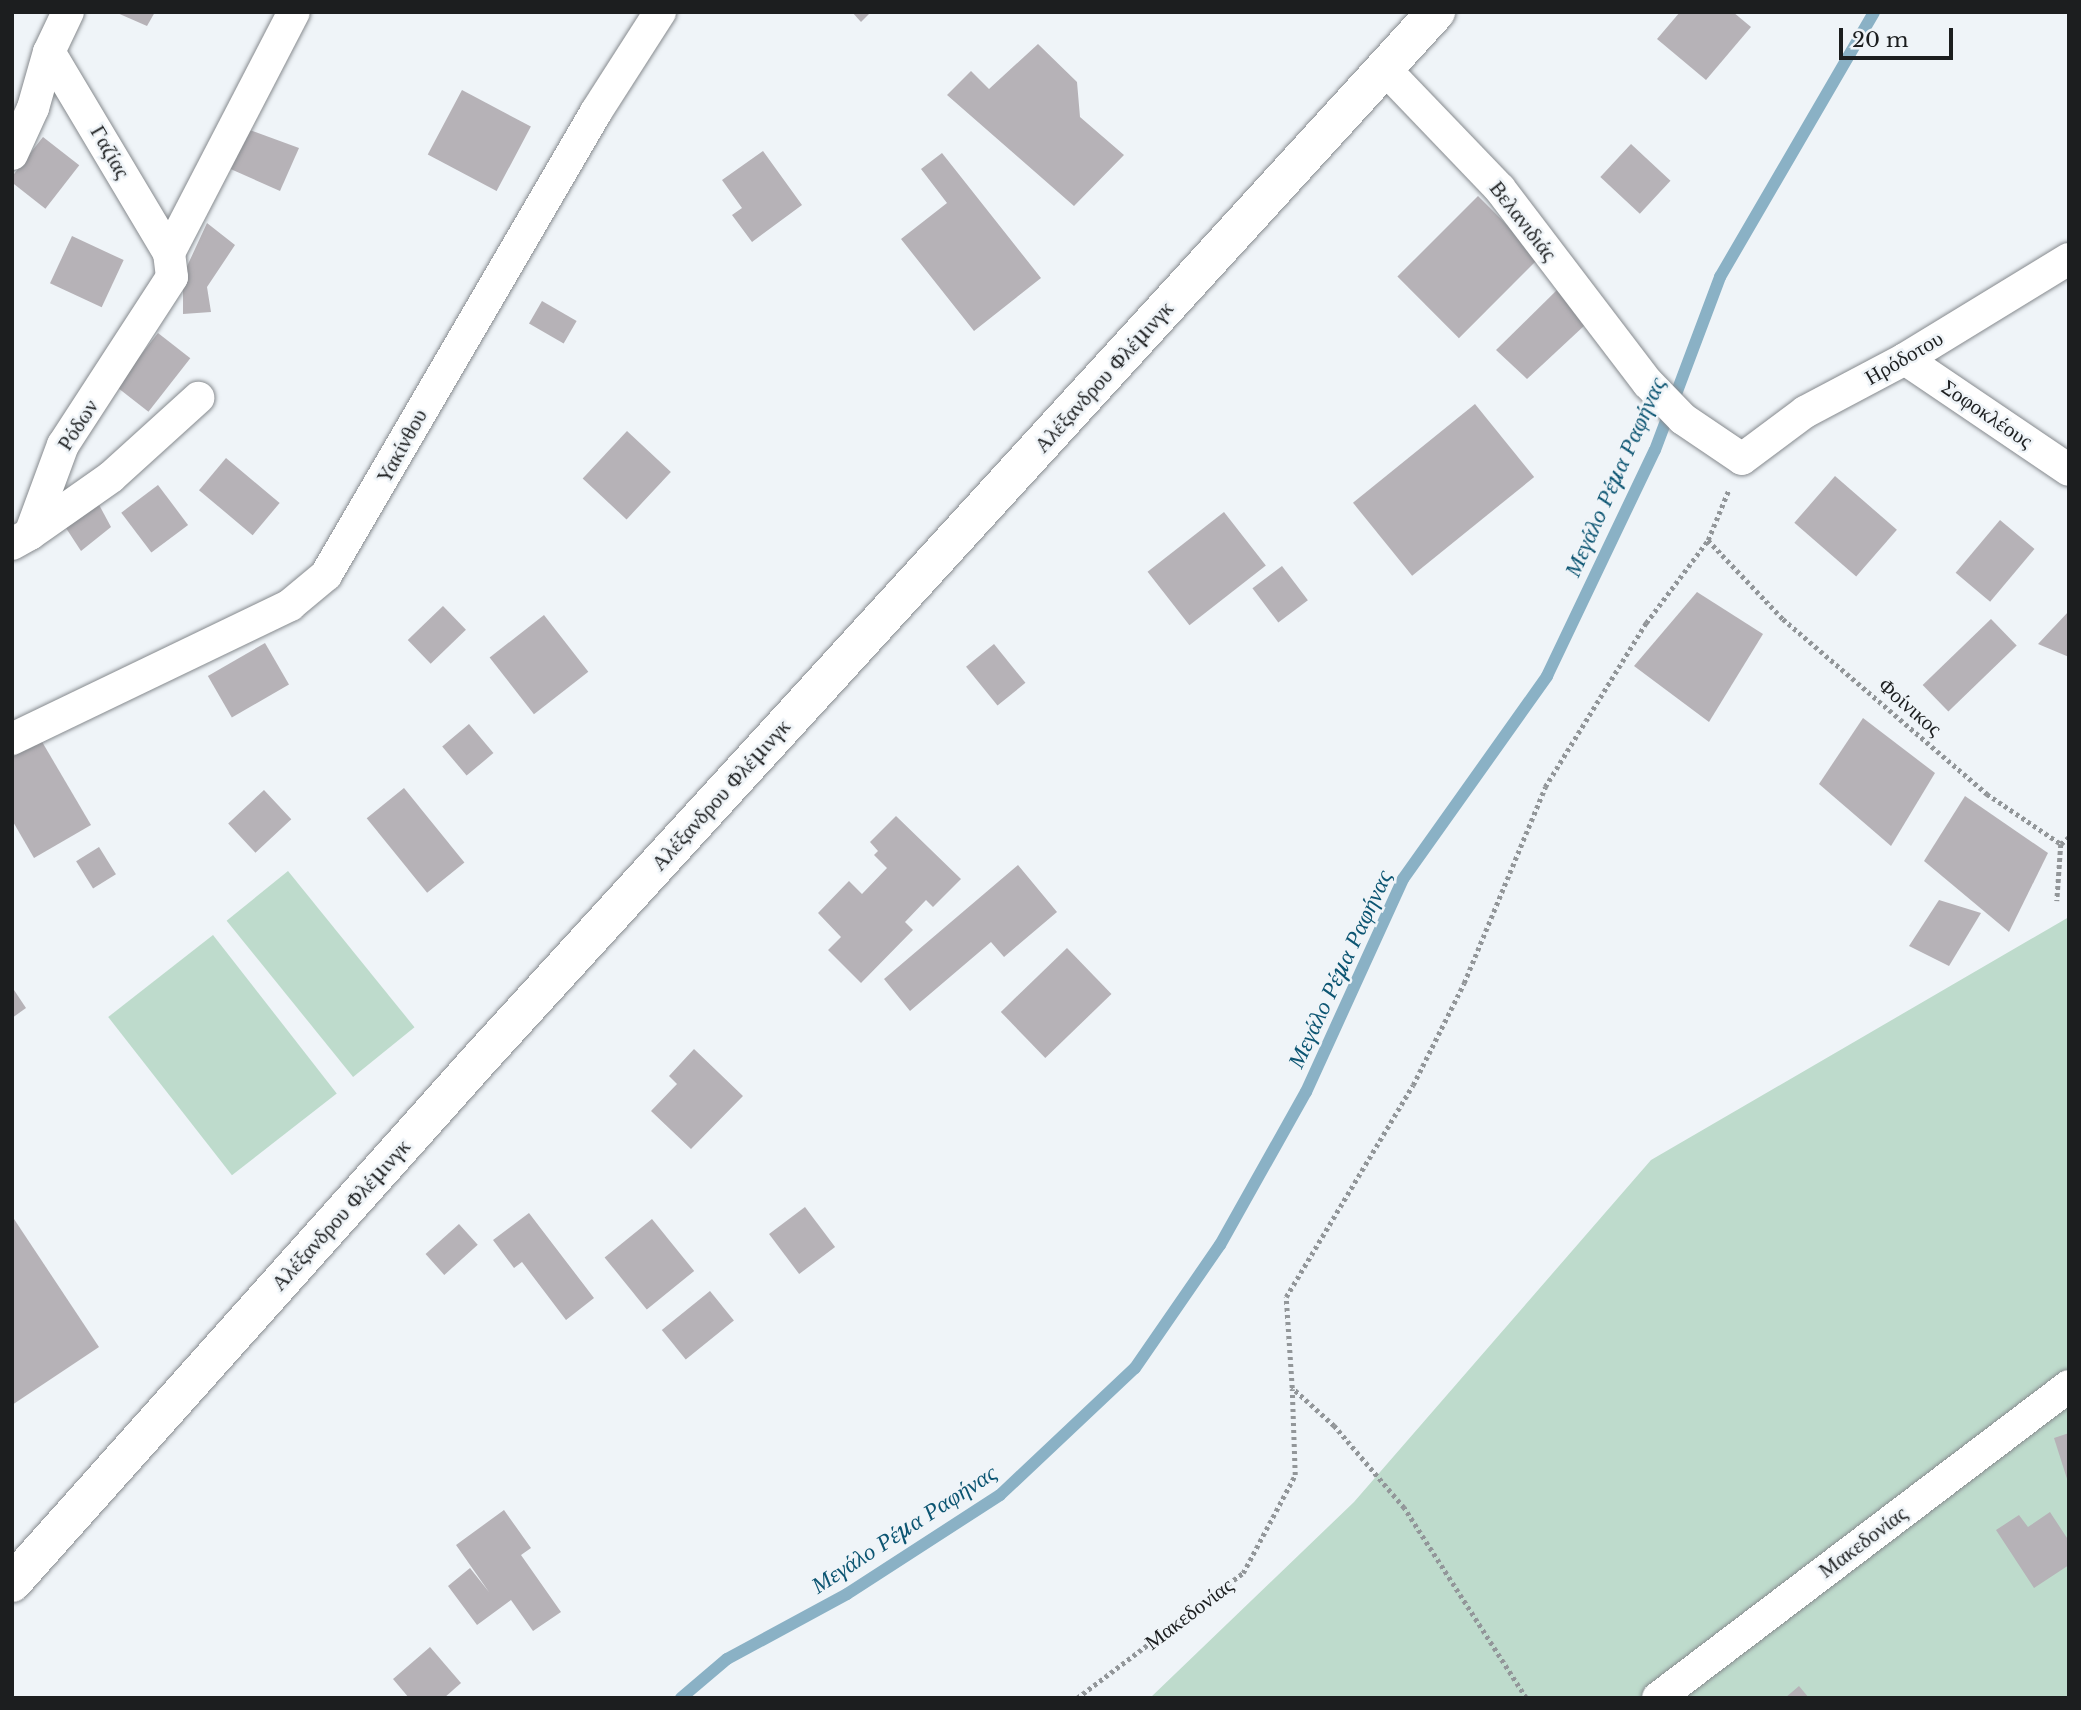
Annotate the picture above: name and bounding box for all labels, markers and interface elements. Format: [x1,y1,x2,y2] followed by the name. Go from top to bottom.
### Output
[1843,14,1957,58] scale bar
[1852,27,1909,53] text: 20 m
[85,121,135,183] street label: Γαζίας
[1484,176,1562,266] street label: Βελανιδιάς
[1029,296,1179,458] street label: Αλέξανδρου Φλέμινγκ
[1861,326,1947,390] street label: Ηρόδοτου
[1559,373,1671,581] water label: Μεγάλο Ρέμα Ραφήνας
[1937,374,2037,454] street label: Σοφοκλέους
[52,395,104,455] street label: Ρόδων
[371,405,433,487] street label: Υακίνθου
[1873,673,1947,741] street label: Φοίνικος
[646,714,796,876] street label: Αλέξανδρου Φλέμινγκ
[1282,866,1398,1072] water label: Μεγάλο Ρέμα Ραφήνας
[266,1134,416,1296] street label: Αλέξανδρου Φλέμινγκ
[806,1459,1002,1599] water label: Μεγάλο Ρέμα Ραφήνας
[1814,1501,1912,1583] street label: Μακεδονίας
[1140,1573,1238,1655] street label: Μακεδονίας

